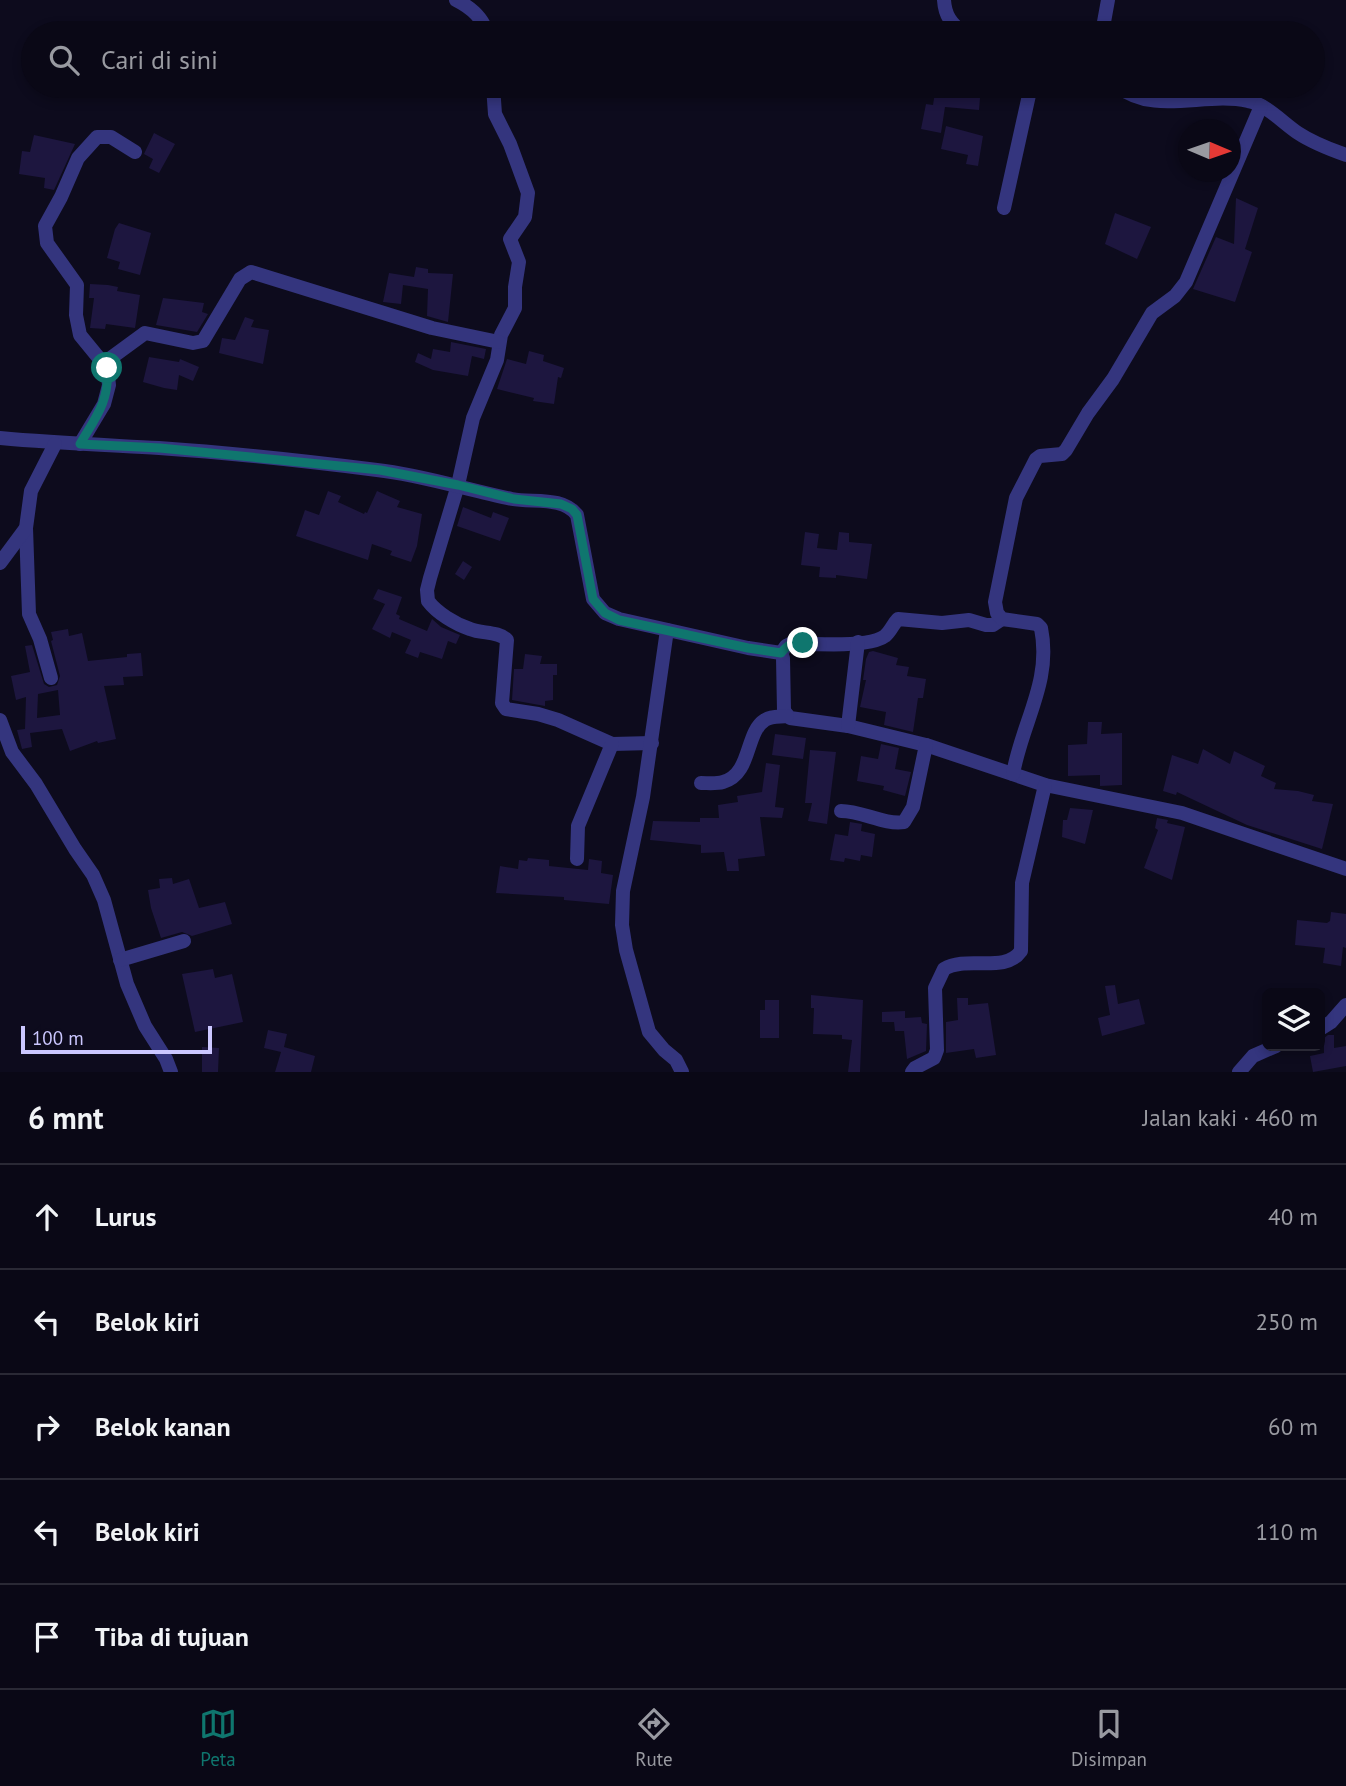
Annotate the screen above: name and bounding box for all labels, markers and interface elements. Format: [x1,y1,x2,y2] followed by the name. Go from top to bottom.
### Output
[21,21,1325,98] search box
[45,41,83,79] icon: search
[101,43,218,76] text: Cari di sini
[1178,119,1241,182] north arrow
[91,352,122,383] route start
[787,627,818,658] route end
[1262,988,1325,1051] map controls
[1262,988,1325,1051] button: layers
[21,1023,212,1055] scale bar
[32,1026,84,1050] text: 100 m
[28,1098,104,1137] text: 6 mnt
[1143,1103,1318,1132] text: Jalan kaki · 460 m
[28,1198,66,1236] icon: ahead
[95,1200,156,1233] text: Lurus
[1268,1202,1318,1231] text: 40 m
[28,1303,66,1341] icon: left
[95,1305,200,1338] text: Belok kiri
[1256,1307,1318,1336] text: 250 m
[28,1408,66,1446] icon: right
[95,1410,231,1443] text: Belok kanan
[1268,1412,1318,1441] text: 60 m
[28,1513,66,1551] icon: left
[95,1515,200,1548] text: Belok kiri
[1256,1517,1318,1546] text: 110 m
[28,1618,66,1656] icon: arrive
[95,1620,249,1653] text: Tiba di tujuan
[199,1705,237,1771] tab: Peta
[635,1705,673,1771] tab: Rute
[1071,1705,1147,1771] tab: Disimpan

